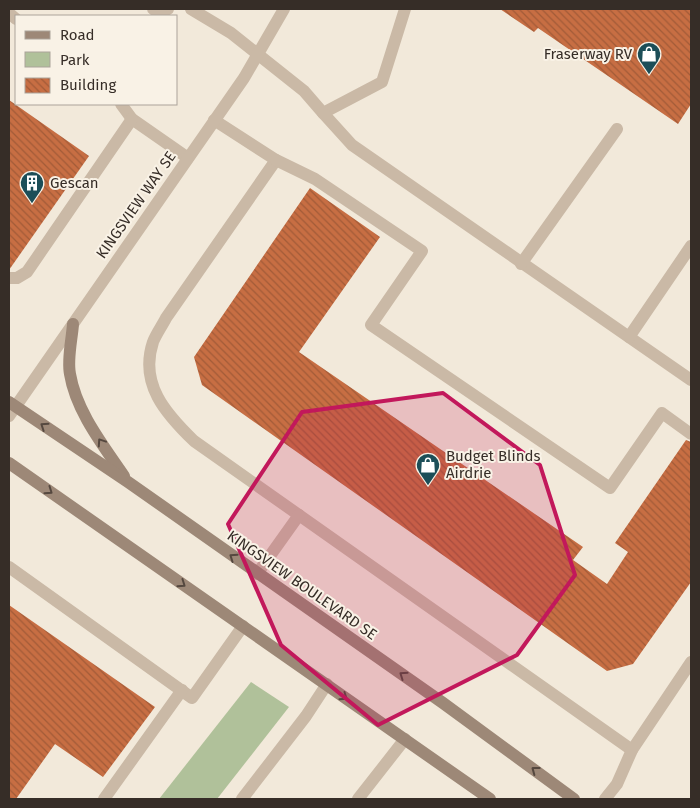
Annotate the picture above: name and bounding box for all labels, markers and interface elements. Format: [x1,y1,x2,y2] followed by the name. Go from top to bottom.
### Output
[15,15,178,105] legend
[60,26,95,44] text: Road
[636,41,662,75] shop icon: Fraserway RV
[544,45,633,63] place label: Fraserway RV
[60,51,90,69] text: Park
[60,76,116,94] text: Building
[92,148,180,262] street label: KINGSVIEW WAY SE
[19,170,45,204] building icon: Gescan
[50,174,99,192] place label: Gescan
[40,423,49,432] one-way arrow
[98,438,107,447] one-way arrow
[446,447,540,482] place label: Budget Blinds Airdrie
[415,452,441,486] shop icon: Budget Blinds Airdrie
[43,485,53,494] one-way arrow
[224,526,380,644] street label: KINGSVIEW BOULEVARD SE
[229,554,239,563] one-way arrow
[176,578,186,587] one-way arrow
[399,672,409,681] one-way arrow
[339,691,348,700] one-way arrow
[532,767,541,775] one-way arrow

